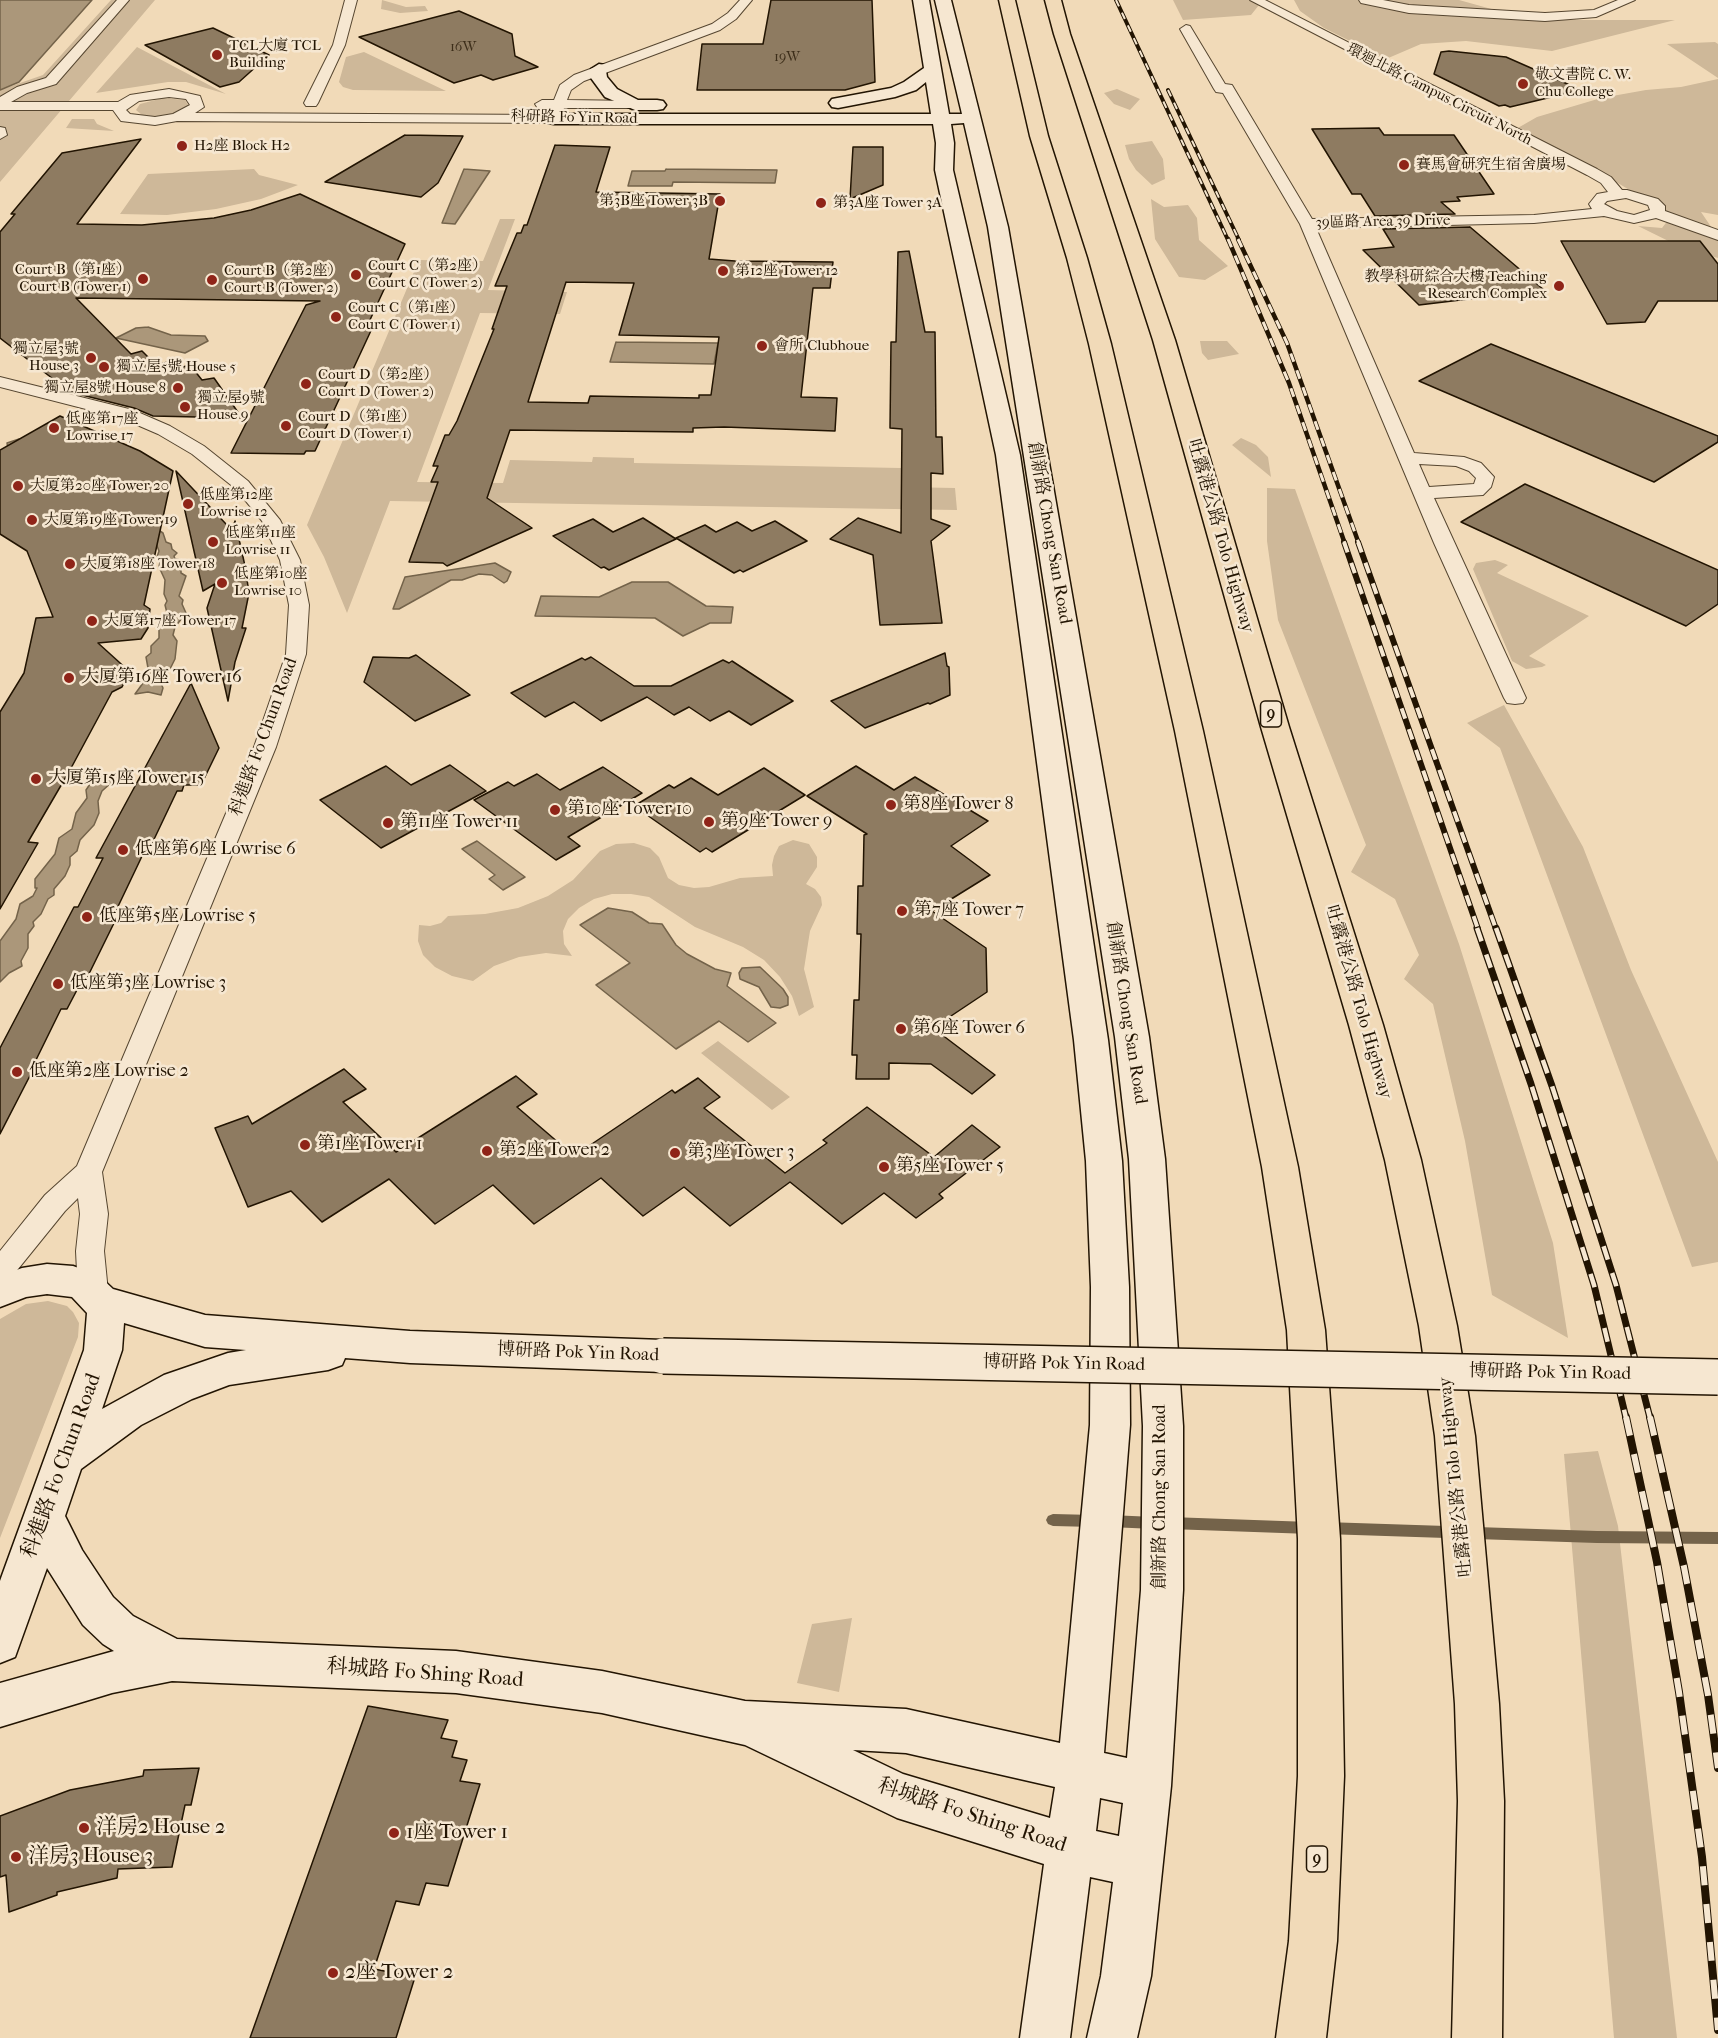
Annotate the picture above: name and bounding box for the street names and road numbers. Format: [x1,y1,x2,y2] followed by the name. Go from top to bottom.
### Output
[1343,40,1535,150] street label: 環迴北路 Campus Circuit North
[510,108,638,128] street label: 科研路 Fo Yin Road
[1316,212,1450,232] street label: 39區路 Area 39 Drive
[1182,437,1258,635] street label: 吐露港公路 Tolo Highway
[1022,440,1076,626] street label: 創新路 Chong San Road
[225,655,303,819] street label: 科進路 Fo Chun Road
[1260,701,1282,727] road number: 9
[1320,903,1396,1101] street label: 吐露港公路 Tolo Highway
[1101,920,1151,1106] street label: 創新路 Chong San Road
[497,1339,659,1367] street label: 博研路 Pok Yin Road
[983,1352,1145,1376] street label: 博研路 Pok Yin Road
[1469,1361,1631,1385] street label: 博研路 Pok Yin Road
[17,1370,107,1562] street label: 科進路 Fo Chun Road
[1435,1376,1477,1578] street label: 吐露港公路 Tolo Highway
[1150,1405,1172,1589] street label: 創新路 Chong San Road
[326,1655,524,1693] street label: 科城路 Fo Shing Road
[874,1774,1070,1858] street label: 科城路 Fo Shing Road
[1306,1846,1328,1872] road number: 9

